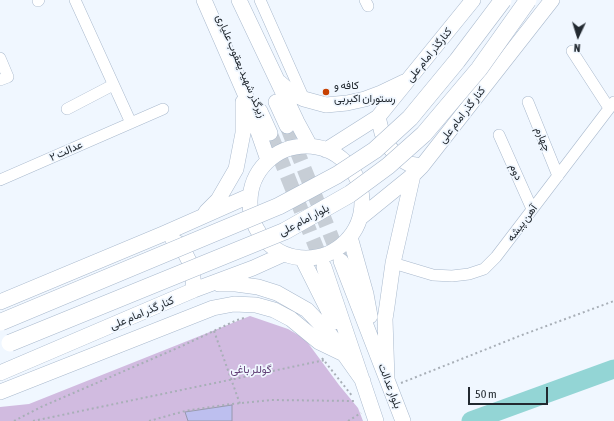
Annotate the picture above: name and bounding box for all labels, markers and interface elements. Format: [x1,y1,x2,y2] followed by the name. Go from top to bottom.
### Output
[213,12,269,120] street label: زیرگذر شهید یعقوب علیاری
[558,16,598,56] north arrow
[403,25,455,85] street label: کنارگذر امام علی
[574,42,581,54] text: N
[334,79,396,105] place label: کافه و رستوران اکبربی
[436,84,488,146] street label: کنار گذر امام علی
[321,87,331,97] marker: کافه و رستوران اکبربی
[532,125,554,153] street label: چهارم
[47,138,85,164] street label: عدالت ۲
[507,162,525,182] street label: دوم
[277,201,331,239] street label: بلوار امام علی
[504,202,540,244] street label: آهن پیشه
[108,294,176,332] street label: کنار گذر امام علی
[375,362,405,410] street label: بلوار عدالت
[230,363,272,377] park label: گوللر باغی
[470,379,550,405] scale bar
[475,387,497,401] text: 50 m

